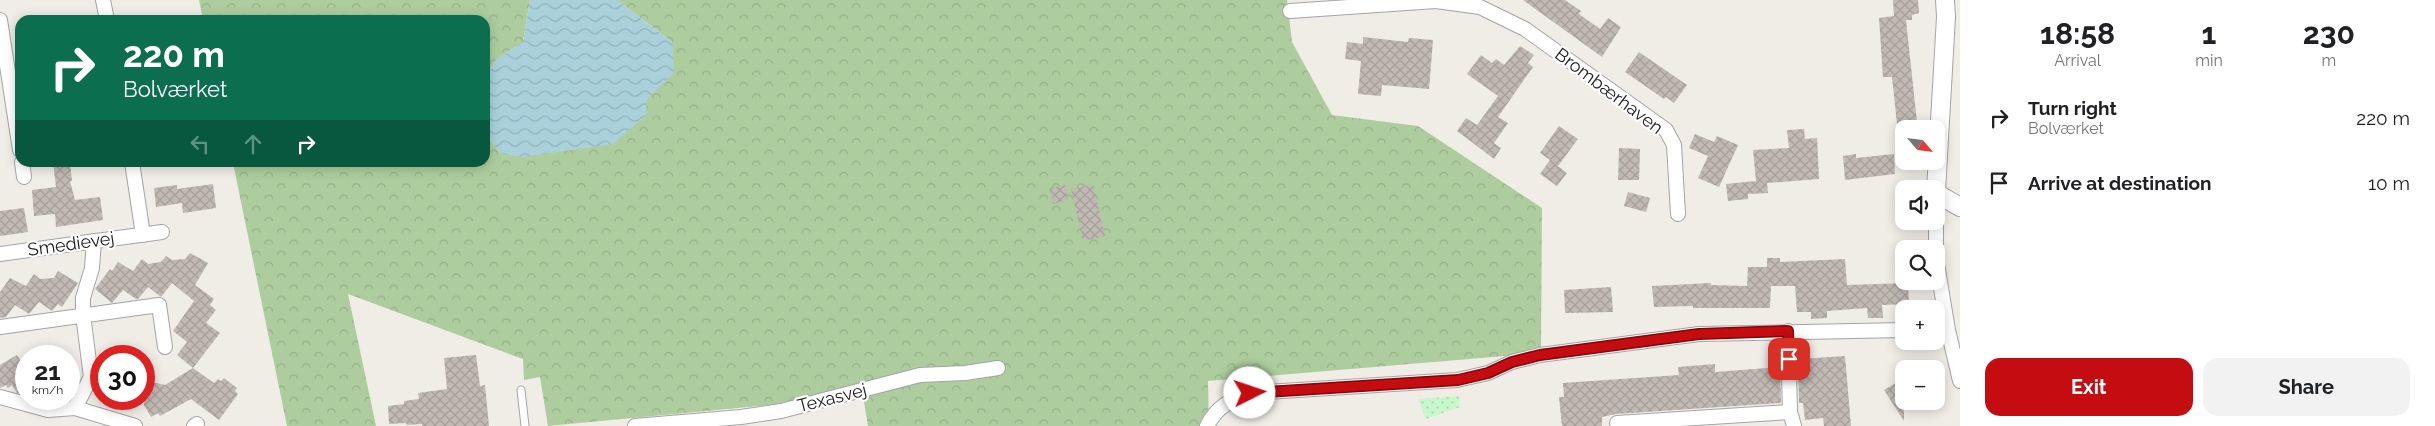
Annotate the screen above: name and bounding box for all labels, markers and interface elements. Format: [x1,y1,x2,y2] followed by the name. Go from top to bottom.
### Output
[2040,16,2115,51] text: 18:58
[2202,16,2216,51] text: 1
[2303,16,2355,51] text: 230
[123,34,225,75] text: 220 m
[40,35,105,100] icon: right
[1551,43,1667,138] street label: Brombærhaven
[2054,51,2101,70] text: Arrival
[2195,51,2223,70] text: min
[2322,51,2336,70] text: m
[123,76,227,102] text: Bolværket
[2028,97,2117,119] text: Turn right
[1985,104,2013,132] icon: right
[2356,107,2410,129] text: 220 m
[2028,119,2104,138] text: Bolværket
[1895,120,1945,170] north arrow
[1895,120,1945,410] map controls
[186,130,214,158] icon: left
[239,130,267,158] icon: ahead
[292,130,320,158] icon: right
[1985,169,2013,197] icon: arrive
[2028,172,2212,194] text: Arrive at destination
[2368,172,2410,194] text: 10 m
[1895,180,1945,230] button: sound
[26,227,116,260] street label: Smedievej
[1895,240,1945,290] button: search
[1895,300,1945,350] button: +
[1768,338,1810,380] pin
[90,345,155,410] speed limit sign: 30
[1775,345,1803,373] icon: arrive
[34,356,61,386] text: 21
[1985,358,2193,416] button: Exit
[2203,358,2410,416] button: Share
[1895,360,1945,410] button: −
[1223,366,1275,418] position arrow
[795,379,869,416] street label: Texasvej
[32,383,63,397] text: km/h

